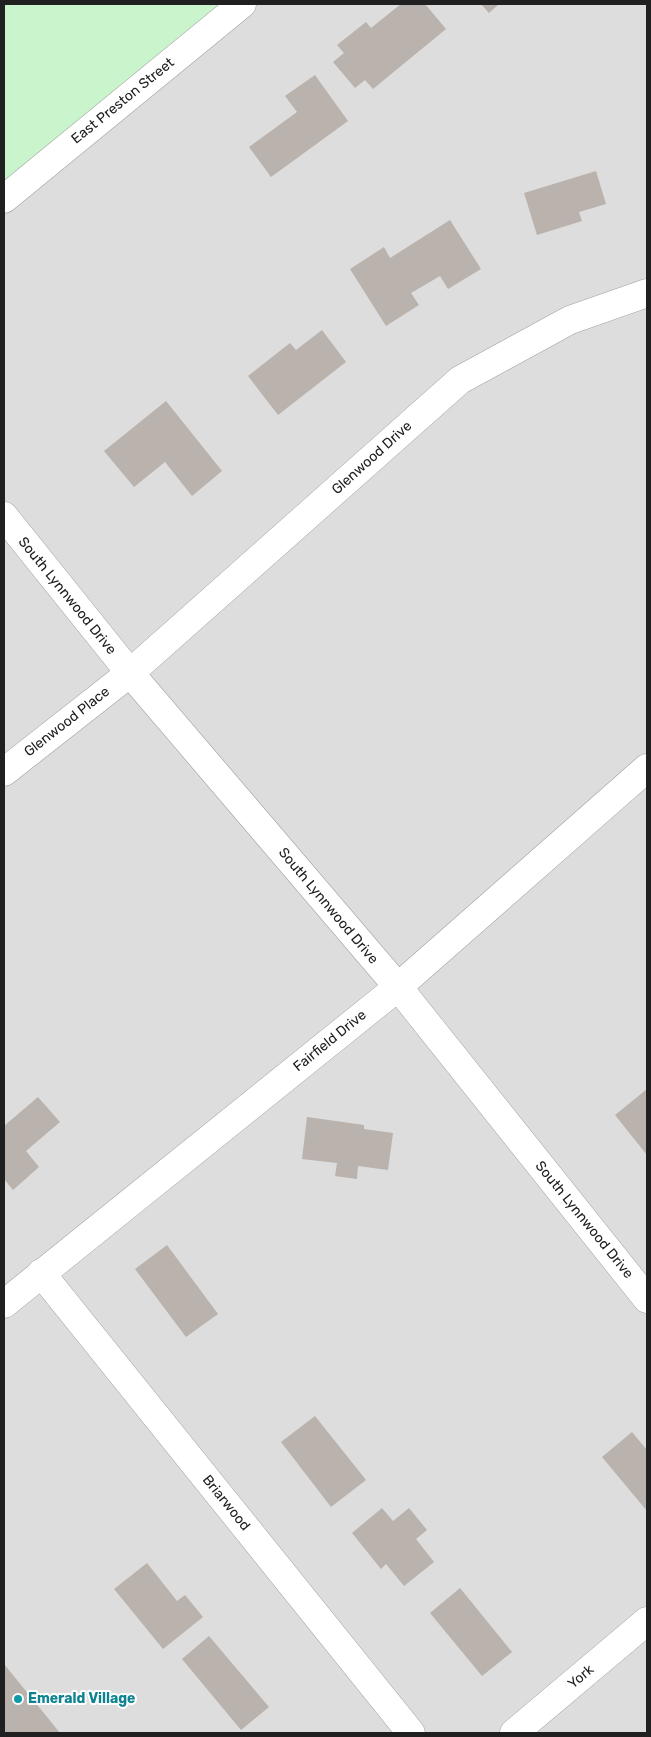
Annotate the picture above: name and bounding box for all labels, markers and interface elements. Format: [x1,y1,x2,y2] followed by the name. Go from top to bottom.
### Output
[68,54,178,148] street label: East Preston Street
[329,418,415,498] street label: Glenwood Drive
[14,534,120,658] street label: South Lynnwood Drive
[21,683,113,761] street label: Glenwood Place
[275,845,381,967] street label: South Lynnwood Drive
[290,1007,370,1075] street label: Fairfield Drive
[531,1158,637,1282] street label: South Lynnwood Drive
[199,1472,253,1534] street label: Briarwood
[565,1661,597,1693] street label: York
[28,1691,135,1707] place label: Emerald Village
[12,1693,24,1705] marker: Emerald Village

